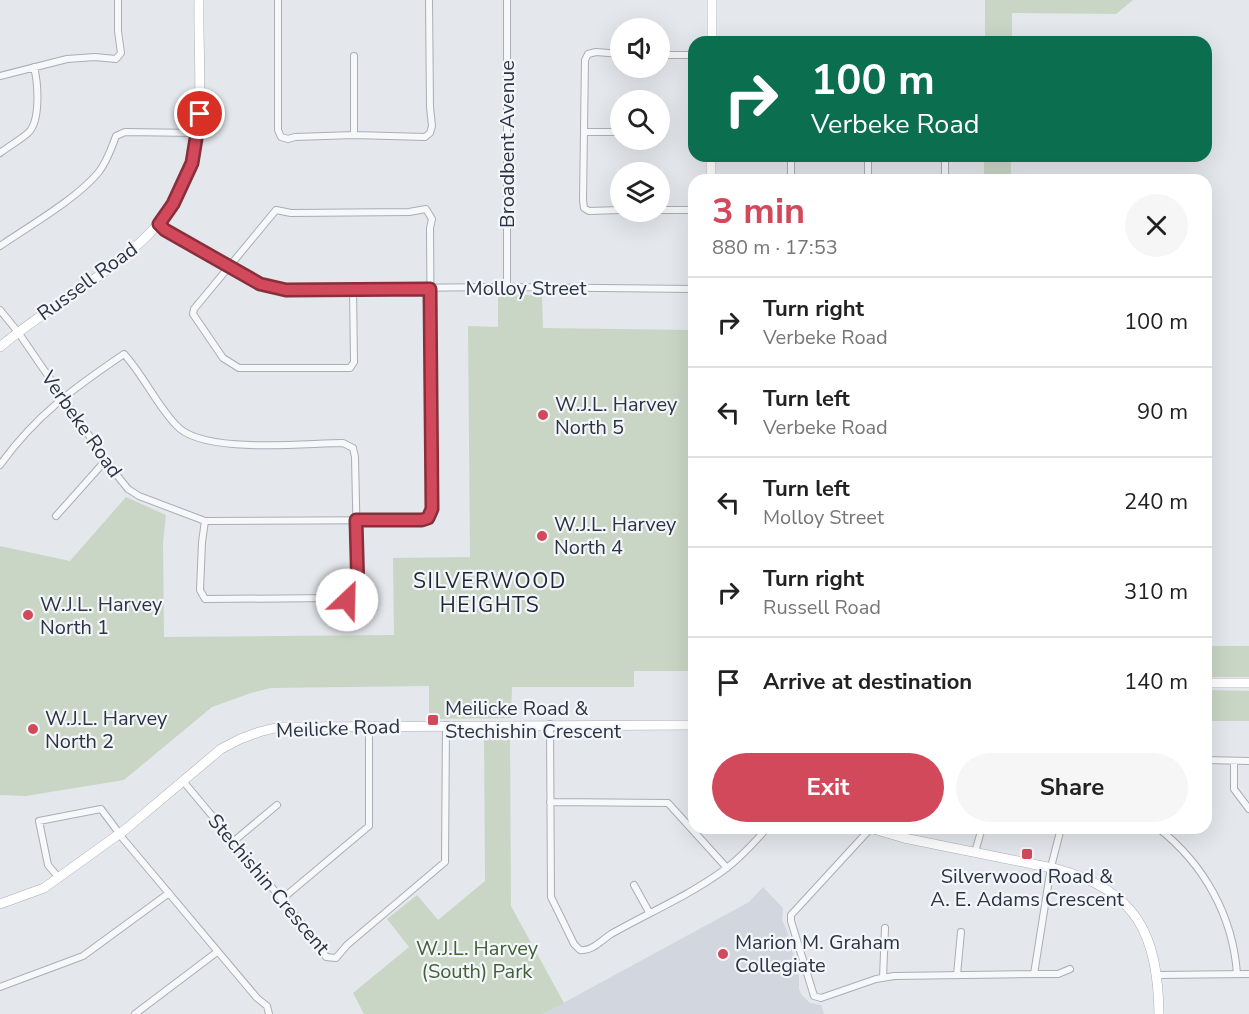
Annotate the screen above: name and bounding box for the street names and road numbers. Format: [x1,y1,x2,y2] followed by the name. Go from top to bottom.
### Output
[494,60,521,228] street label: Broadbent Avenue
[32,236,143,327] street label: Russell Road
[466,275,587,302] street label: Molloy Street
[34,365,128,483] street label: Verbeke Road
[275,713,401,744] street label: Meilicke Road
[202,808,336,961] street label: Stechishin Crescent

